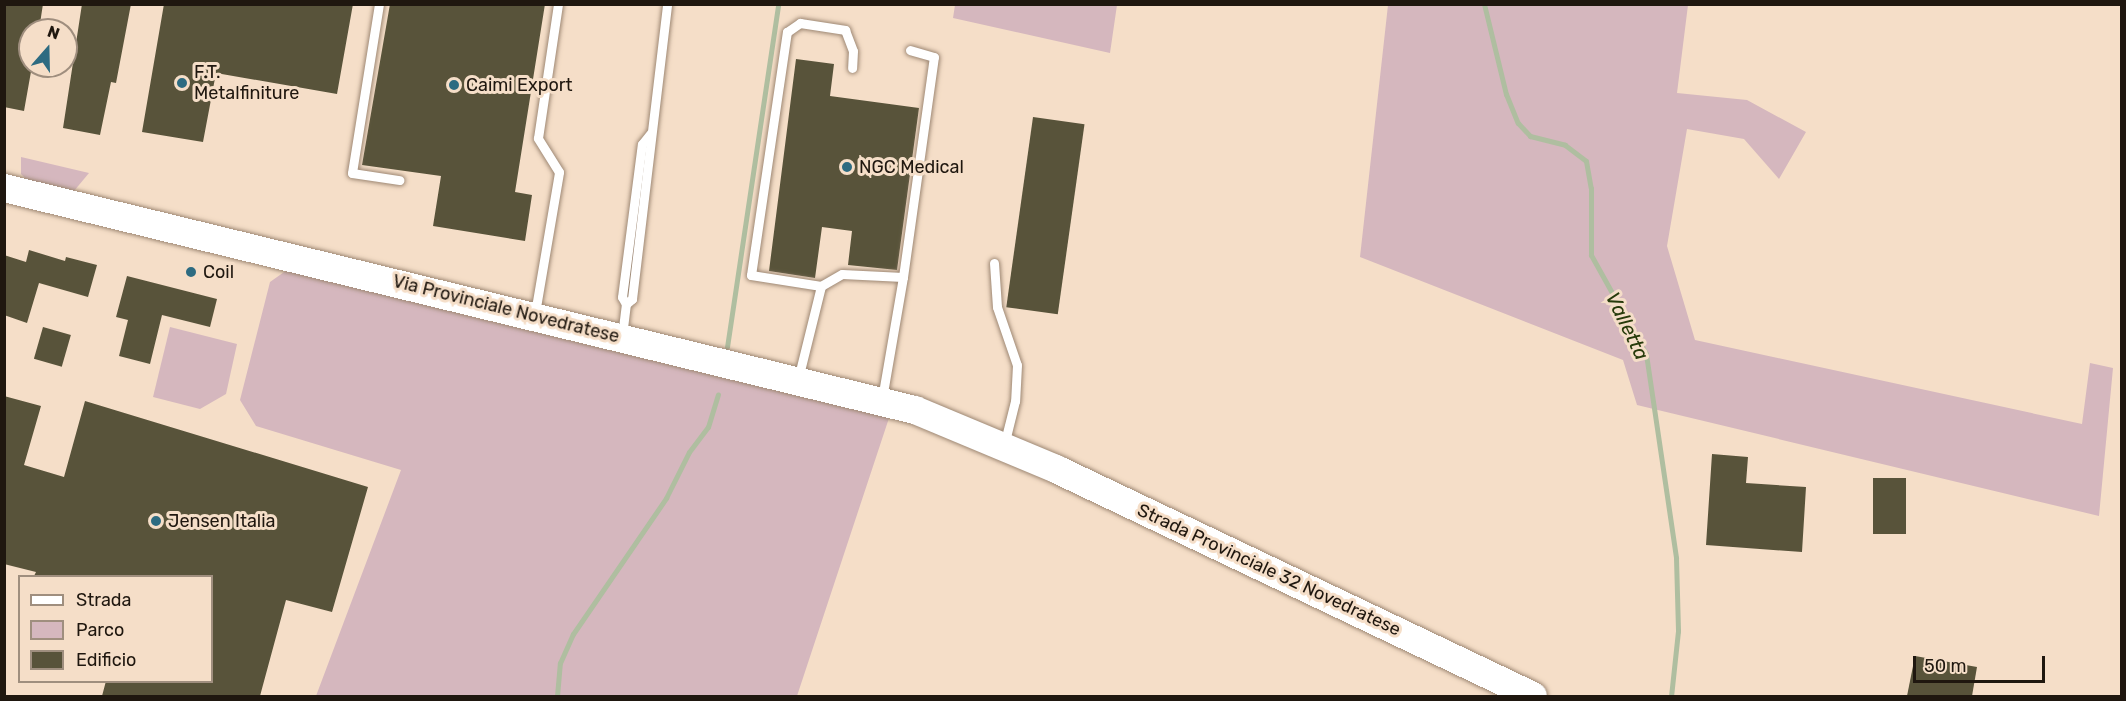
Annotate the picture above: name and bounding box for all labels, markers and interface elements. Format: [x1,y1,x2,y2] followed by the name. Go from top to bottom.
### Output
[18,18,78,78] north arrow
[45,22,62,43] text: N
[194,62,299,104] place label: F.T. Metalfiniture
[466,74,573,96] place label: Caimi Export
[175,76,189,90] marker: F.T. Metalfiniture
[447,78,461,92] marker: Caimi Export
[859,156,964,178] place label: NGC Medical
[840,160,854,174] marker: NGC Medical
[203,261,234,283] place label: Coil
[184,265,198,279] marker: Coil
[390,270,622,348] street label: Via Provinciale Novedratese
[1600,288,1654,364] water label: Valletta
[1134,499,1404,641] street label: Strada Provinciale 32 Novedratese
[168,510,276,532] place label: Jensen Italia
[149,514,163,528] marker: Jensen Italia
[18,575,213,683] legend
[76,589,132,611] text: Strada
[76,619,124,641] text: Parco
[1916,644,2048,682] scale bar
[76,649,136,671] text: Edificio
[1924,655,1967,677] text: 50 m

